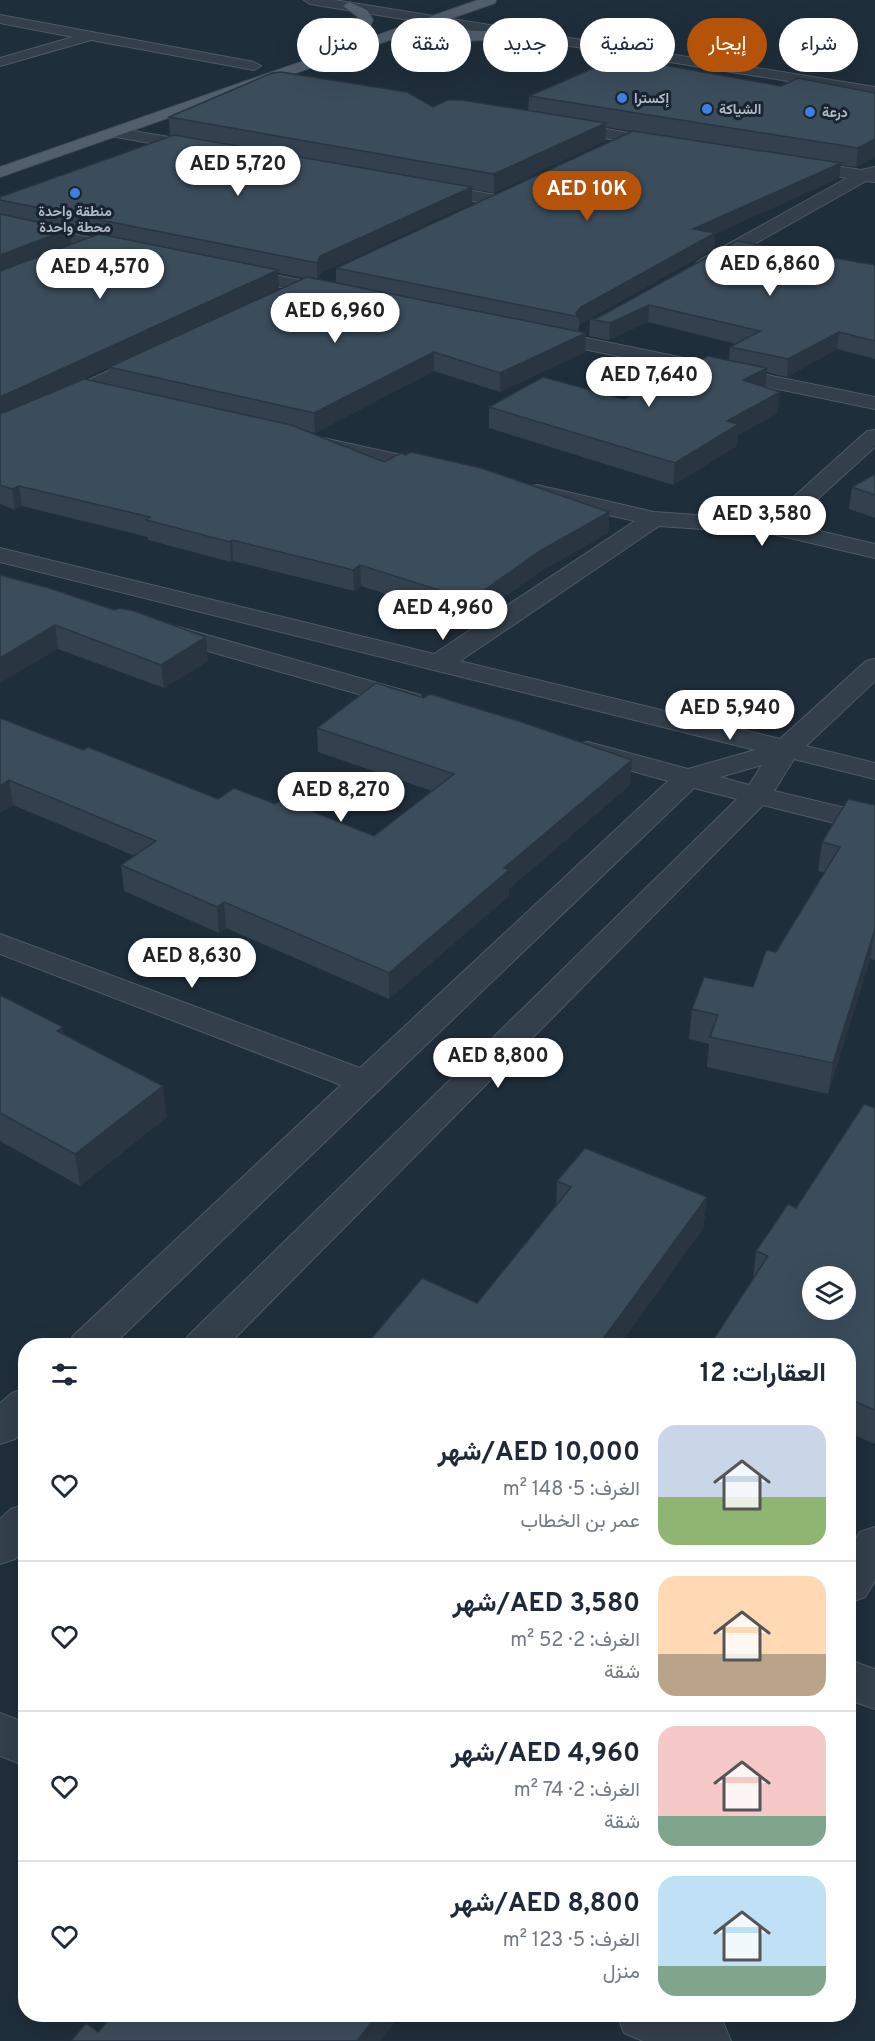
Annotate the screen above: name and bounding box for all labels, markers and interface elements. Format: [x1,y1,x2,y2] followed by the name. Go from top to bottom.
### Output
[297,18,379,72] chip: منزل
[391,18,471,72] chip: شقة
[483,18,568,72] chip: جديد
[580,18,675,72] chip: تصفية
[687,18,767,72] chip: إيجار
[779,18,858,72] chip: شراء
[615,91,629,105] marker: إكسترا
[634,91,669,108] place label: إكسترا
[700,102,714,116] marker: الشياكة
[719,102,761,119] place label: الشياكة
[803,105,817,119] marker: درعة
[822,105,848,122] place label: درعة
[169,146,307,197] pin: AED 5,720
[189,152,287,178] text: AED 5,720
[532,171,642,222] pin: AED 10K
[546,177,628,203] text: AED 10K
[68,186,82,200] marker: منطقة واحدة محطة واحدة
[38,204,112,237] place label: منطقة واحدة محطة واحدة
[701,246,839,297] pin: AED 6,860
[31,249,169,300] pin: AED 4,570
[719,252,821,278] text: AED 6,860
[50,255,150,281] text: AED 4,570
[266,293,404,344] pin: AED 6,960
[285,299,385,325] text: AED 6,960
[580,357,718,408] pin: AED 7,640
[600,363,698,389] text: AED 7,640
[693,496,831,547] pin: AED 3,580
[712,502,812,528] text: AED 3,580
[374,590,512,641] pin: AED 4,960
[392,596,494,622] text: AED 4,960
[661,690,799,741] pin: AED 5,940
[679,696,781,722] text: AED 5,940
[272,772,410,823] pin: AED 8,270
[292,778,390,804] text: AED 8,270
[123,938,261,989] pin: AED 8,630
[142,944,242,970] text: AED 8,630
[429,1038,567,1089] pin: AED 8,800
[447,1044,549,1070] text: AED 8,800
[802,1266,856,1320] map controls
[802,1266,856,1320] button: layers
[48,1358,81,1391] icon: filters
[700,1358,826,1391] text: العقارات: 12
[437,1437,640,1470] text: AED 10,000/شهر
[706,1449,778,1521] icon: home
[48,1469,81,1502] icon: heart
[503,1477,640,1503] text: الغرف: 5 · 148 m²
[520,1509,640,1535] text: عمر بن الخطاب
[453,1588,640,1621] text: AED 3,580/شهر
[706,1600,778,1672] icon: home
[48,1620,81,1653] icon: heart
[510,1628,640,1654] text: الغرف: 2 · 52 m²
[604,1660,640,1686] text: شقة
[451,1738,640,1771] text: AED 4,960/شهر
[706,1750,778,1822] icon: home
[48,1770,81,1803] icon: heart
[514,1778,640,1804] text: الغرف: 2 · 74 m²
[604,1810,640,1836] text: شقة
[450,1888,640,1921] text: AED 8,800/شهر
[706,1900,778,1972] icon: home
[48,1920,81,1953] icon: heart
[503,1928,640,1954] text: الغرف: 5 · 123 m²
[603,1960,640,1986] text: منزل

